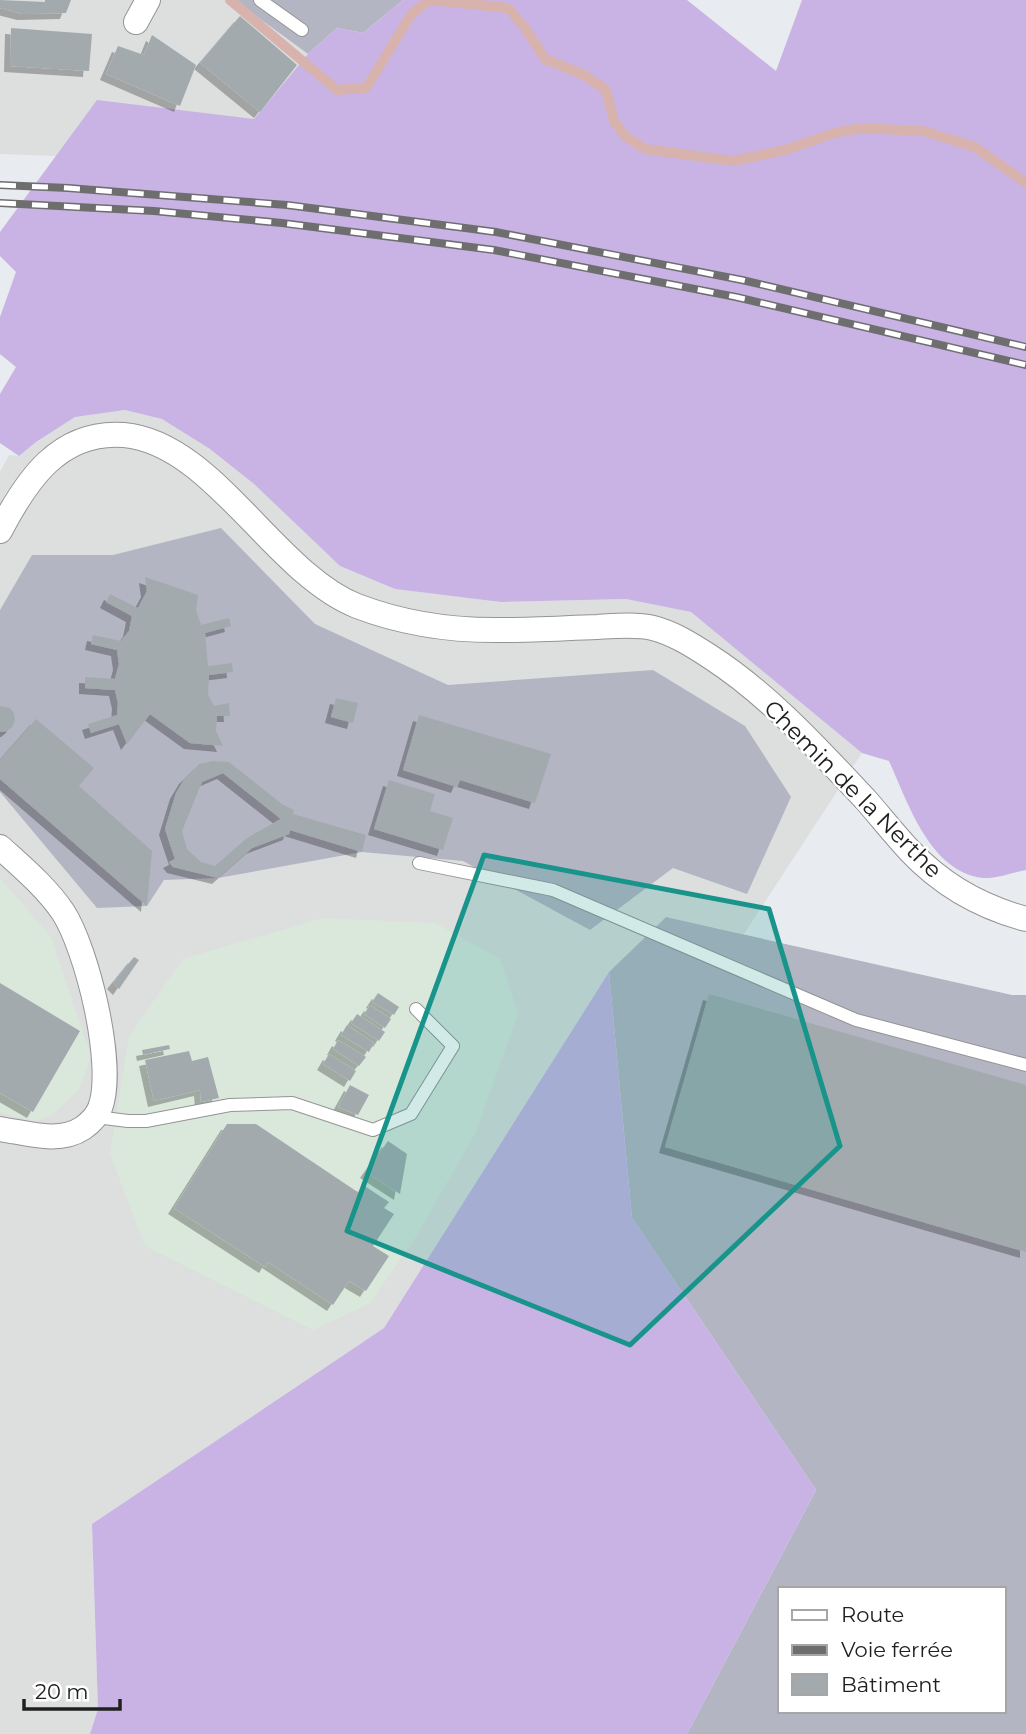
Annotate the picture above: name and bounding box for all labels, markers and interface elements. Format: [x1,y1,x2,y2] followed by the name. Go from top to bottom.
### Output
[758,694,948,884] street label: Chemin de la Nerthe
[778,1587,1005,1713] legend
[841,1602,904,1627] text: Route
[841,1637,953,1662] text: Voie ferrée
[24,1668,121,1712] scale bar
[841,1672,941,1697] text: Bâtiment
[35,1679,89,1704] text: 20 m

